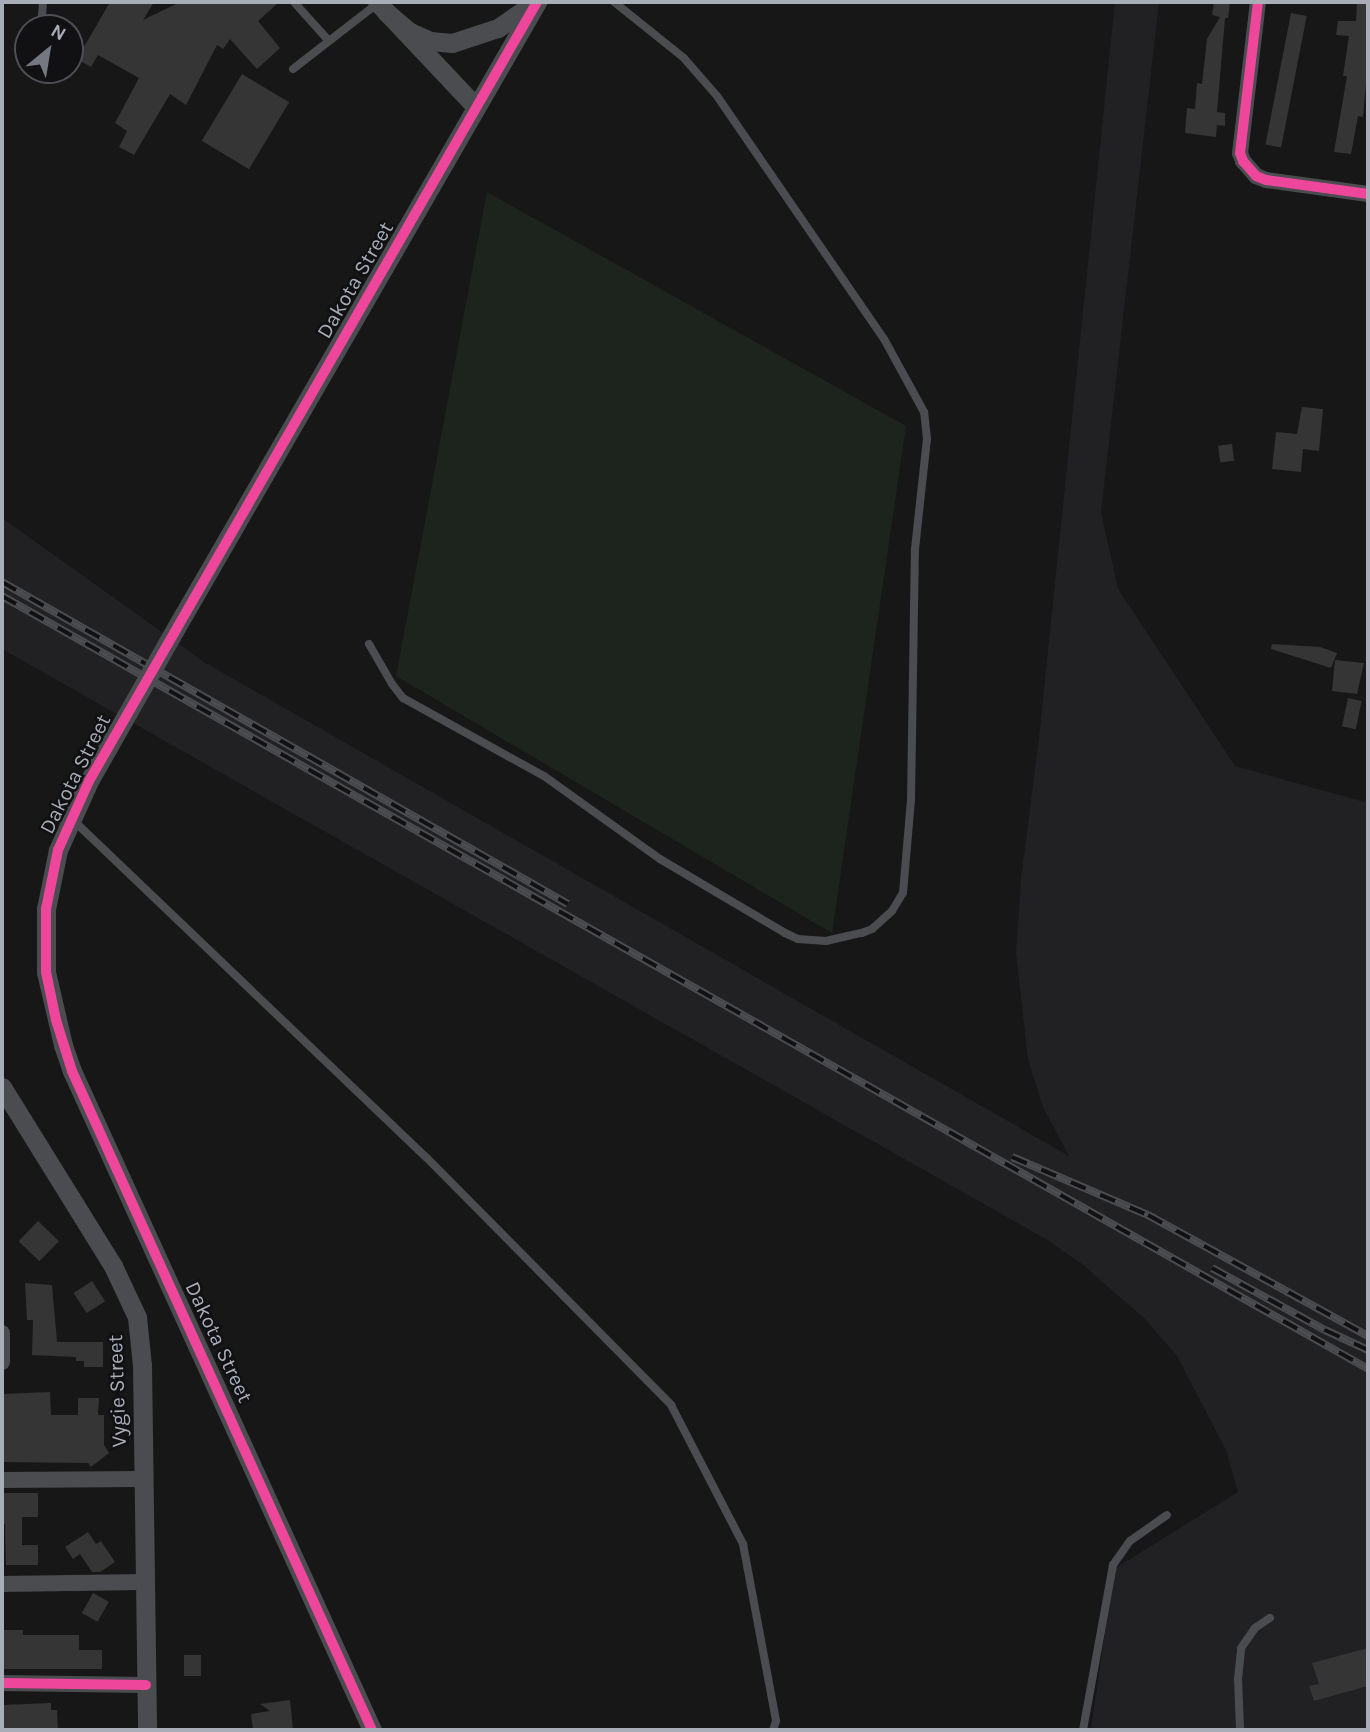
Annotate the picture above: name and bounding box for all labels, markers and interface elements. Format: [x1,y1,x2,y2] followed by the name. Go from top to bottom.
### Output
[14,14,84,84] north arrow
[47,20,70,45] text: N
[311,217,399,343] street label: Dakota Street
[34,710,116,838] street label: Dakota Street
[180,1277,258,1407] street label: Dakota Street
[102,1334,132,1448] street label: Vygie Street

